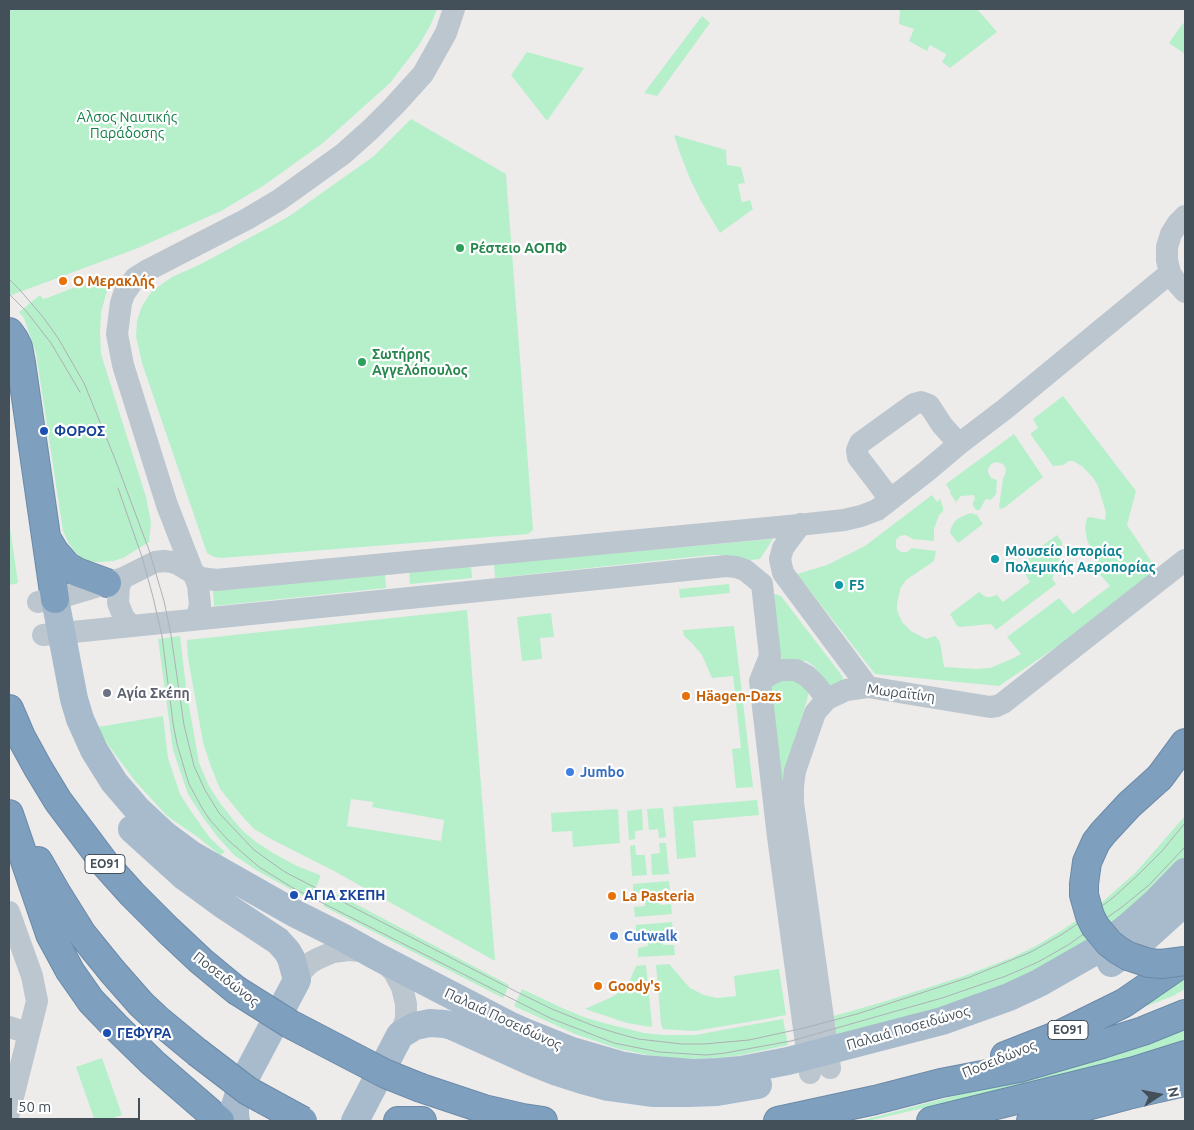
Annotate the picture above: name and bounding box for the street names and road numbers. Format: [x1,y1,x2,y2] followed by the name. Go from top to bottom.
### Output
[866,680,936,706] street label: Μωραϊτίνη
[85,854,125,874] road number: ΕΟ91
[190,948,262,1010] street label: Ποσειδώνος
[442,985,564,1053] street label: Παλαιά Ποσειδώνος
[845,1002,971,1054] street label: Παλαιά Ποσειδώνος
[1048,1020,1088,1040] road number: ΕΟ91
[960,1037,1038,1081] street label: Ποσειδώνος

